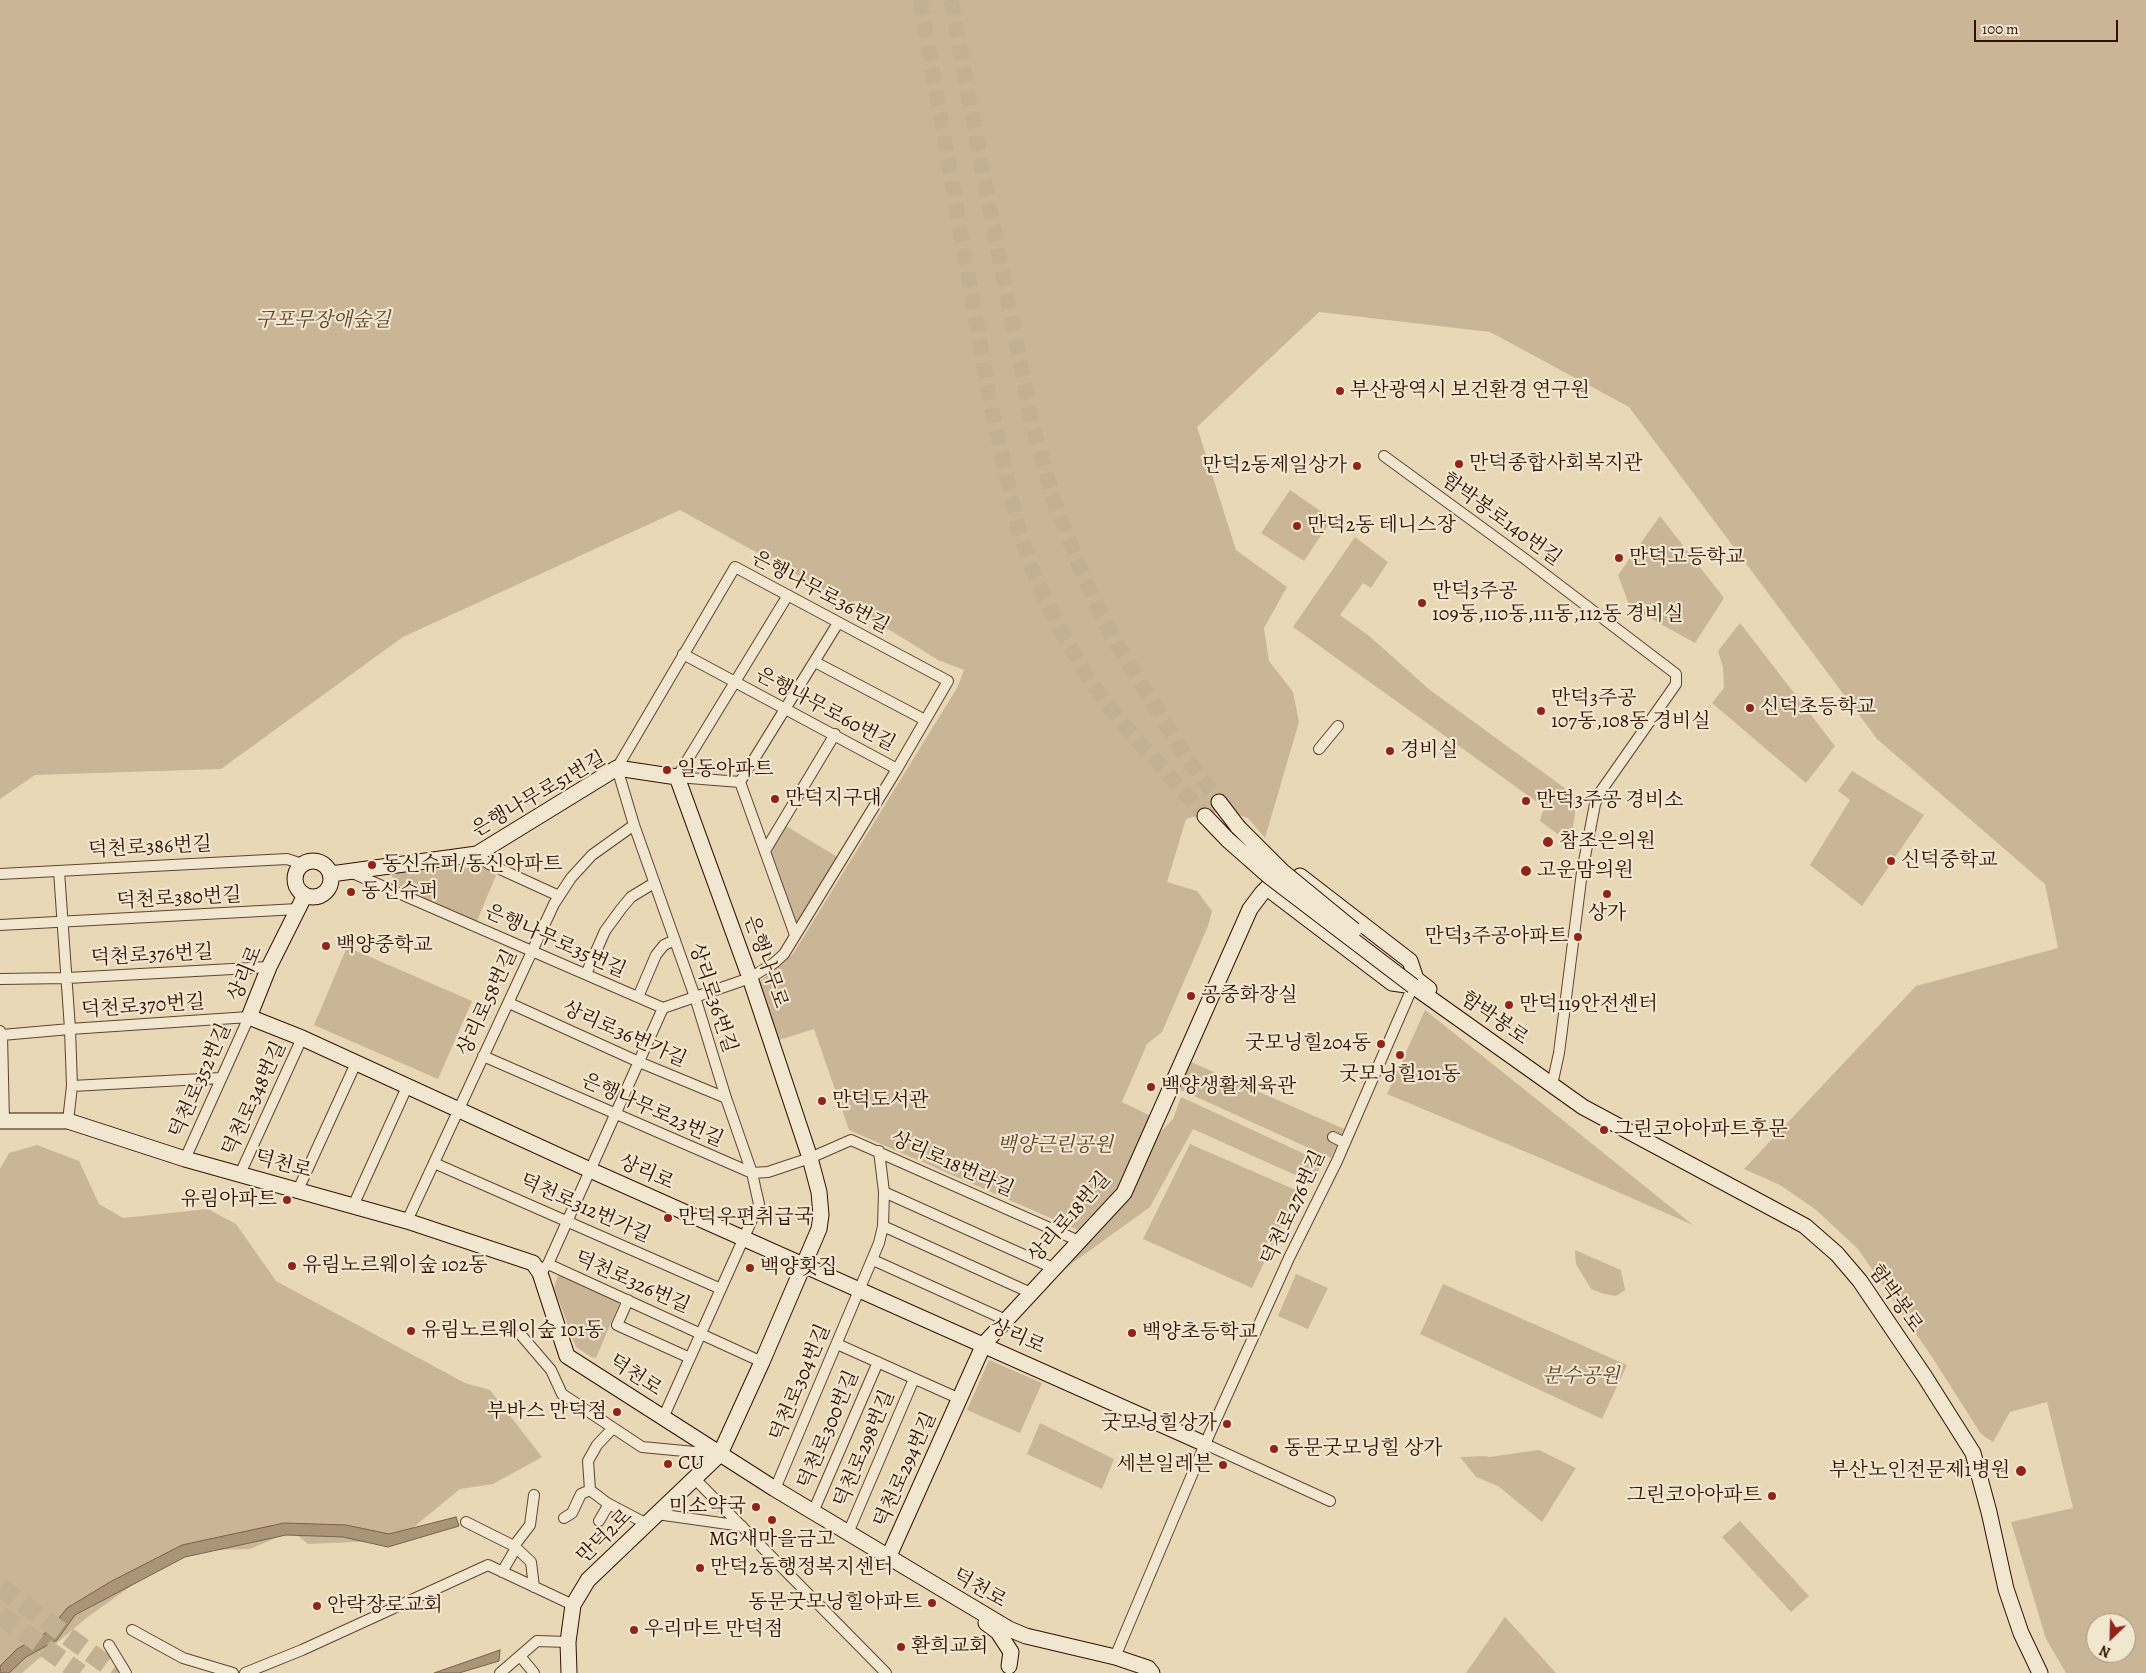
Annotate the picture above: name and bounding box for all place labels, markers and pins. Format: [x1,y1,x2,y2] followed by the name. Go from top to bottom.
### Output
[1350,379,1590,403] place label: 부산광역시 보건환경 연구원
[1334,385,1346,397] marker: 부산광역시 보건환경 연구원
[1469,452,1643,476] place label: 만덕종합사회복지관
[1202,454,1347,478] place label: 만덕2동제일상가
[1453,458,1465,470] marker: 만덕종합사회복지관
[1351,460,1363,472] marker: 만덕2동제일상가
[1307,514,1456,538] place label: 만덕2동 테니스장
[1291,520,1303,532] marker: 만덕2동 테니스장
[1629,546,1745,570] place label: 만덕고등학교
[1613,552,1625,564] marker: 만덕고등학교
[1432,580,1683,627] place label: 만덕3주공 109동,110동,111동,112동 경비실
[1416,597,1428,609] marker: 만덕3주공 109동,110동,111동,112동 경비실
[1551,687,1711,734] place label: 만덕3주공 107동,108동 경비실
[1760,696,1876,720] place label: 신덕초등학교
[1744,702,1756,714] marker: 신덕초등학교
[1535,705,1547,717] marker: 만덕3주공 107동,108동 경비실
[1400,739,1458,763] place label: 경비실
[1384,745,1396,757] marker: 경비실
[677,758,774,782] place label: 일동아파트
[661,764,673,776] marker: 일동아파트
[785,787,882,811] place label: 만덕지구대
[1536,789,1684,813] place label: 만덕3주공 경비소
[769,793,781,805] marker: 만덕지구대
[1520,795,1532,807] marker: 만덕3주공 경비소
[1559,830,1656,854] place label: 참조은의원
[1541,835,1555,849] marker: 참조은의원
[1901,849,1998,873] place label: 신덕중학교
[382,853,562,877] place label: 동신슈퍼/동신아파트
[1885,855,1897,867] marker: 신덕중학교
[366,859,378,871] marker: 동신슈퍼/동신아파트
[1537,859,1634,883] place label: 고운맘의원
[1519,864,1533,878] marker: 고운맘의원
[361,880,438,904] place label: 동신슈퍼
[345,886,357,898] marker: 동신슈퍼
[1601,888,1613,900] marker: 상가
[1588,902,1626,926] place label: 상가
[1424,925,1568,949] place label: 만덕3주공아파트
[1572,931,1584,943] marker: 만덕3주공아파트
[336,934,433,958] place label: 백양중학교
[320,940,332,952] marker: 백양중학교
[1201,984,1298,1008] place label: 공중화장실
[1185,990,1197,1002] marker: 공중화장실
[1519,993,1658,1017] place label: 만덕119안전센터
[1503,999,1515,1011] marker: 만덕119안전센터
[1245,1032,1371,1056] place label: 굿모닝힐204동
[1375,1038,1387,1050] marker: 굿모닝힐204동
[1394,1049,1406,1061] marker: 굿모닝힐101동
[1340,1063,1460,1087] place label: 굿모닝힐101동
[1161,1075,1296,1099] place label: 백양생활체육관
[1145,1081,1157,1093] marker: 백양생활체육관
[832,1089,929,1113] place label: 만덕도서관
[816,1095,828,1107] marker: 만덕도서관
[1614,1118,1788,1142] place label: 그린코아아파트후문
[1598,1124,1610,1136] marker: 그린코아아파트후문
[180,1188,277,1212] place label: 유림아파트
[281,1194,293,1206] marker: 유림아파트
[678,1206,813,1230] place label: 만덕우편취급국
[662,1212,674,1224] marker: 만덕우편취급국
[302,1254,488,1278] place label: 유림노르웨이숲 102동
[760,1256,837,1280] place label: 백양횟집
[286,1260,298,1272] marker: 유림노르웨이숲 102동
[744,1262,756,1274] marker: 백양횟집
[421,1319,604,1343] place label: 유림노르웨이숲 101동
[1142,1321,1258,1345] place label: 백양초등학교
[405,1325,417,1337] marker: 유림노르웨이숲 101동
[1126,1327,1138,1339] marker: 백양초등학교
[487,1400,607,1424] place label: 부바스 만덕점
[611,1406,623,1418] marker: 부바스 만덕점
[1101,1412,1217,1436] place label: 굿모닝힐상가
[1221,1418,1233,1430] marker: 굿모닝힐상가
[1284,1437,1443,1461] place label: 동문굿모닝힐 상가
[1268,1443,1280,1455] marker: 동문굿모닝힐 상가
[678,1452,704,1476] place label: CU
[1116,1453,1213,1477] place label: 세븐일레븐
[662,1458,674,1470] marker: CU
[1217,1459,1229,1471] marker: 세븐일레븐
[1829,1459,2010,1483] place label: 부산노인전문제1병원
[2014,1464,2028,1478] marker: 부산노인전문제1병원
[1627,1484,1762,1508] place label: 그린코아아파트
[1766,1490,1778,1502] marker: 그린코아아파트
[669,1495,746,1519] place label: 미소약국
[750,1501,762,1513] marker: 미소약국
[766,1514,778,1526] marker: MG새마을금고
[709,1528,835,1552] place label: MG새마을금고
[710,1556,893,1580] place label: 만덕2동행정복지센터
[694,1562,706,1574] marker: 만덕2동행정복지센터
[748,1591,922,1615] place label: 동문굿모닝힐아파트
[327,1594,443,1618] place label: 안락장로교회
[926,1597,938,1609] marker: 동문굿모닝힐아파트
[311,1600,323,1612] marker: 안락장로교회
[644,1618,783,1642] place label: 우리마트 만덕점
[628,1624,640,1636] marker: 우리마트 만덕점
[911,1635,988,1659] place label: 환희교회
[895,1641,907,1653] marker: 환희교회

